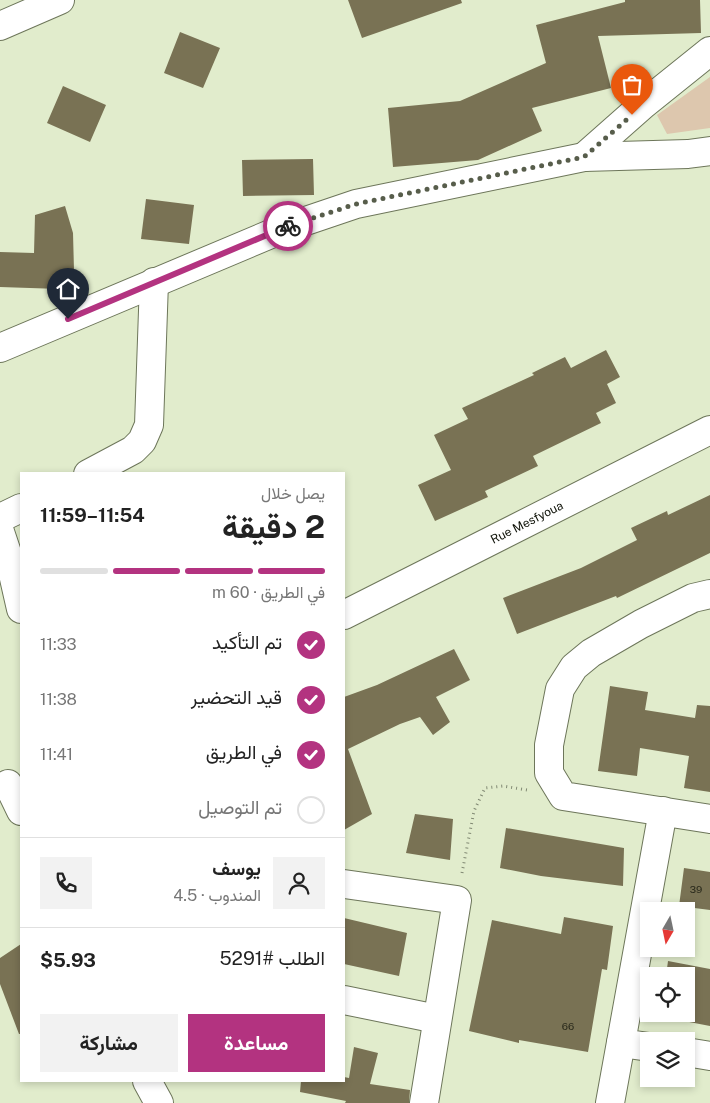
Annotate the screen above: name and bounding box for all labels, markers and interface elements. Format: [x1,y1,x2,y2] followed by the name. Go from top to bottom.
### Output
[611,64,653,115] pin
[618,71,646,99] icon: bag
[263,201,313,251] courier
[274,212,302,240] icon: bike
[47,268,89,319] pin
[54,275,82,303] icon: home
[261,484,325,503] text: يصل خلال
[488,498,566,547] street label: Rue Mesfyoua
[40,504,145,526] text: 11:54–11:59
[222,508,325,545] text: 2 دقيقة
[212,583,325,602] text: في الطريق · 60 m
[212,631,282,653] text: تم التأكيد
[297,631,325,659] icon: check
[40,635,77,654] text: 11:33
[191,686,282,708] text: قيد التحضير
[297,686,325,714] icon: check
[40,690,77,709] text: 11:38
[206,741,282,763] text: في الطريق
[297,741,325,769] icon: check
[40,745,73,764] text: 11:41
[198,796,282,818] text: تم التوصيل
[40,857,92,909] button: phone
[212,857,261,879] text: يوسف
[273,857,325,909] button: person
[690,883,702,895] house number: 39
[173,886,261,905] text: المندوب · 4.5
[640,902,695,958] north arrow
[640,902,695,1087] map controls
[219,947,325,969] text: الطلب #5291
[40,949,96,971] text: $5.93
[640,967,695,1022] button: locate
[40,1014,178,1072] button: مشاركة
[188,1014,325,1072] button: مساعدة
[562,1020,574,1032] house number: 66
[640,1032,695,1087] button: layers

